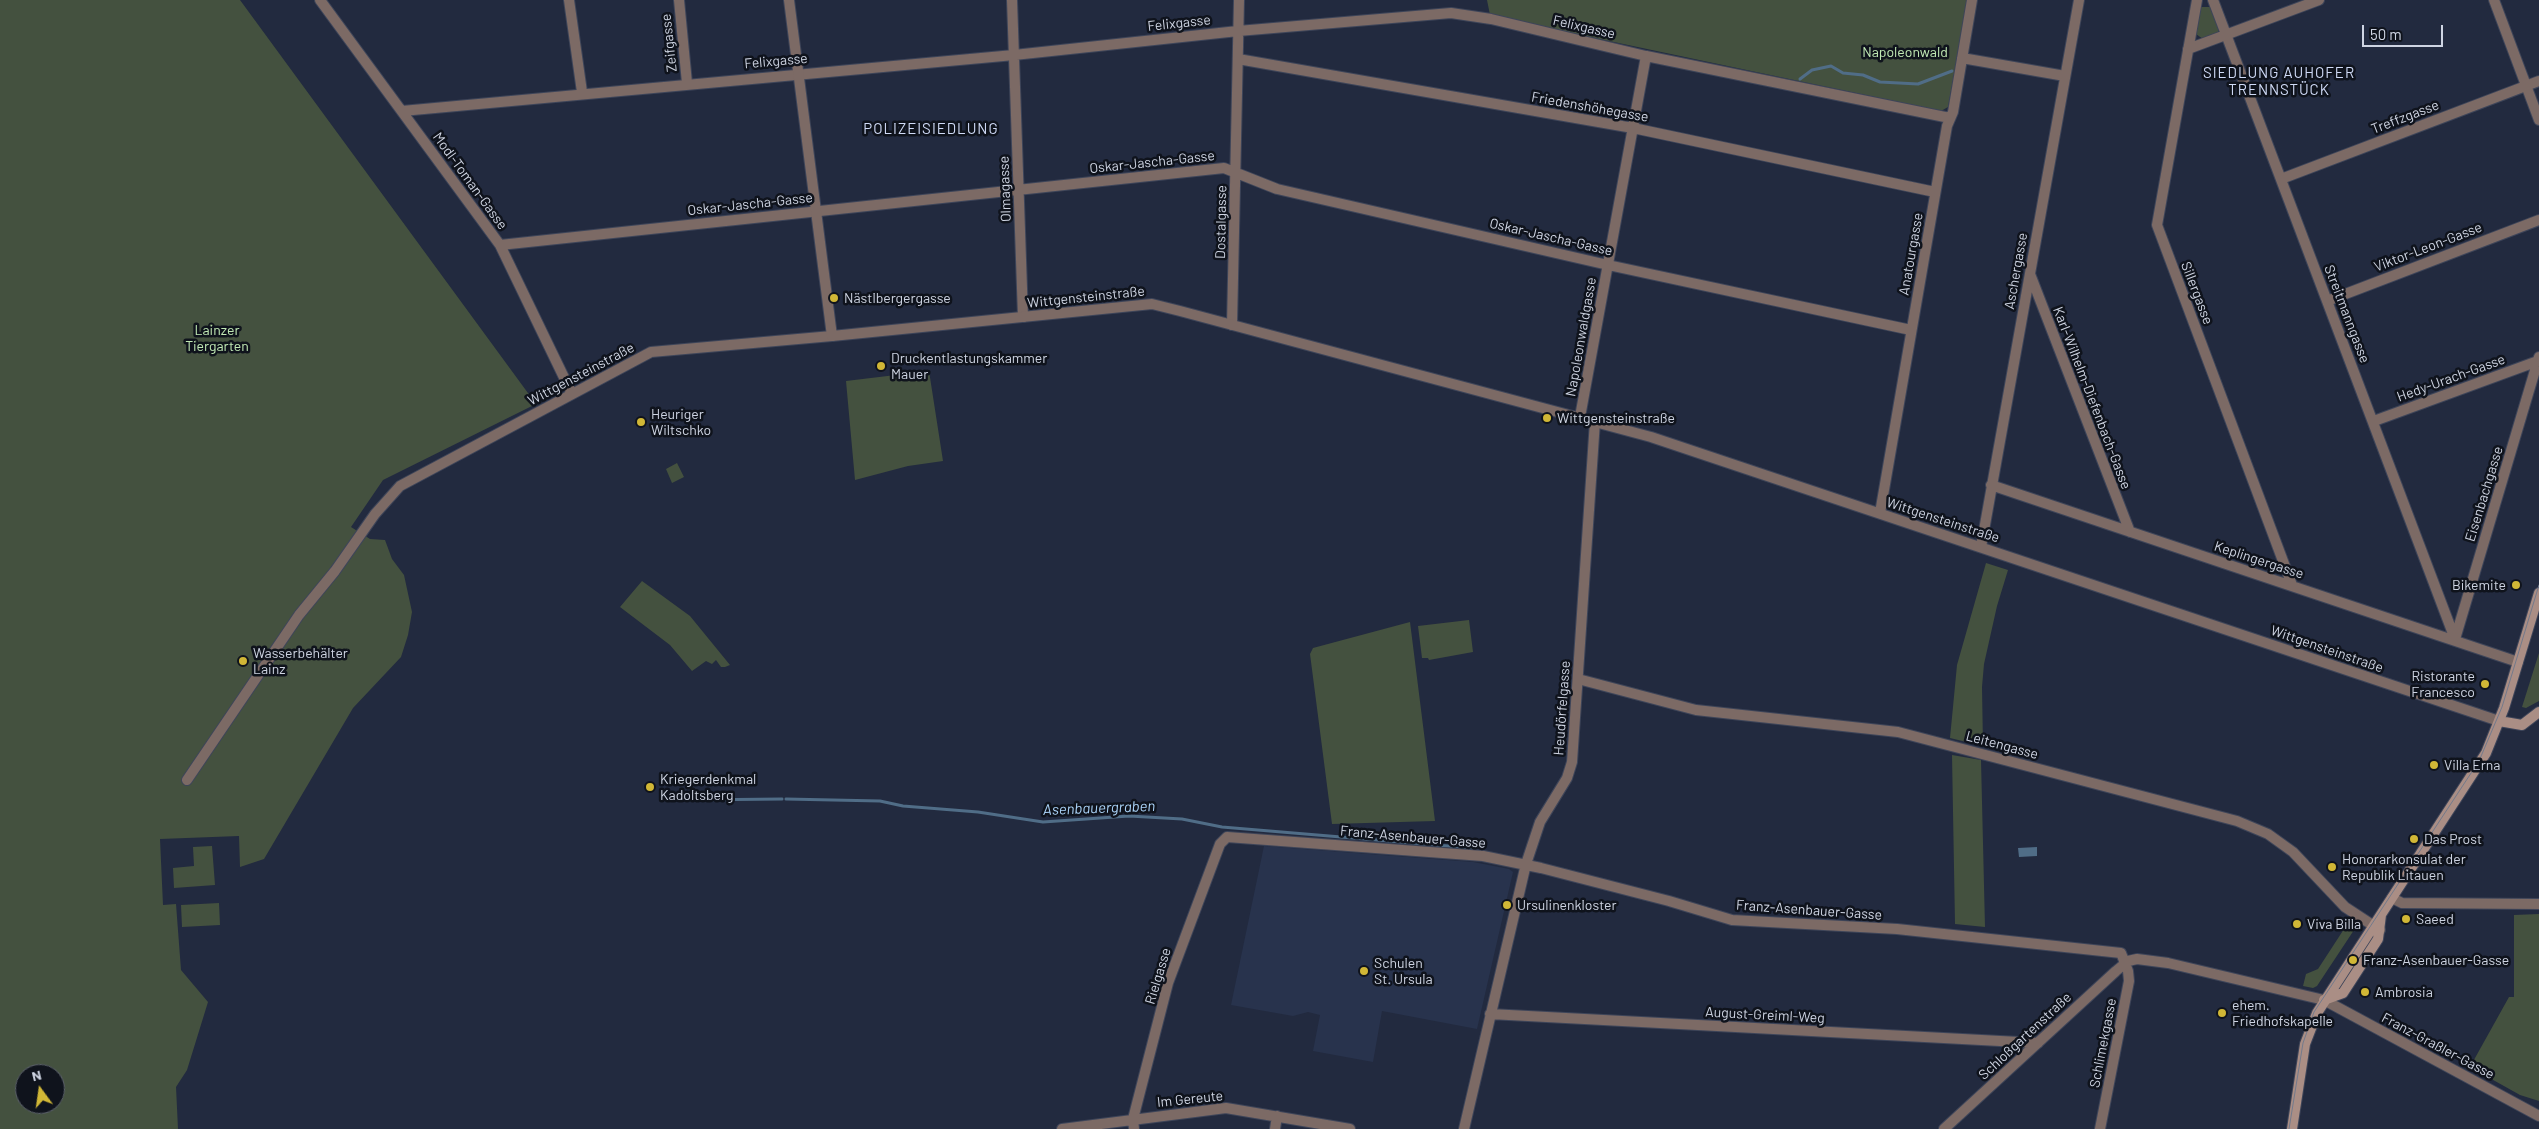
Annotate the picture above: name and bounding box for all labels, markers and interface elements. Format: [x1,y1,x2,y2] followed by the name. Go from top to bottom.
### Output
[1147,11,1211,35] street label: Felixgasse
[1551,12,1617,42] street label: Felixgasse
[658,13,680,73] street label: Zeifgasse
[2364,15,2445,47] scale bar
[2370,25,2402,43] text: 50 m
[1862,44,1948,60] park label: Napoleonwald
[744,50,808,72] street label: Felixgasse
[2201,64,2357,99] district label: SIEDLUNG AUHOFER TRENNSTÜCK
[1530,88,1650,126] street label: Friedenshöhegasse
[2369,96,2441,138] street label: Treffzgasse
[861,120,1001,138] district label: POLIZEISIEDLUNG
[429,129,511,233] street label: Modl-Toman-Gasse
[1089,147,1215,177] street label: Oskar-Jascha-Gasse
[995,156,1015,222] street label: Olmagasse
[1212,185,1230,259] street label: Dostalgasse
[687,189,813,219] street label: Oskar-Jascha-Gasse
[1895,211,1927,297] street label: Anatourgasse
[1488,215,1614,259] street label: Oskar-Jascha-Gasse
[2372,219,2484,275] street label: Viktor-Leon-Gasse
[2001,231,2031,311] street label: Aschergasse
[2177,259,2217,327] street label: Sillergasse
[2321,263,2373,365] street label: Streitmanngasse
[1562,276,1600,398] street label: Napoleonwaldgasse
[1026,282,1146,312] street label: Wittgensteinstraße
[844,290,951,306] place label: Nästlbergergasse
[828,292,840,304] marker: Nästlbergergasse
[2049,304,2135,492] street label: Karl-Wilhelm-Diefenbach-Gasse
[185,322,249,354] park label: Lainzer Tiergarten
[525,339,637,409] street label: Wittgensteinstraße
[891,350,1047,382] place label: Druckentlastungskammer Mauer
[2395,351,2507,405] street label: Hedy-Urach-Gasse
[875,360,887,372] marker: Druckentlastungskammer Mauer
[651,406,711,438] place label: Heuriger Wiltschko
[1557,410,1675,426] place label: Wittgensteinstraße
[1541,412,1553,424] marker: Wittgensteinstraße
[635,416,647,428] marker: Heuriger Wiltschko
[2462,444,2506,544] street label: Eisenbachgasse
[1884,494,2002,546] street label: Wittgensteinstraße
[2212,538,2306,582] street label: Keplingergasse
[2452,577,2506,593] place label: Bikemite
[2510,579,2522,591] marker: Bikemite
[2269,622,2385,676] street label: Wittgensteinstraße
[253,645,348,678] place label: Wasserbehälter Lainz
[237,655,249,667] marker: Wasserbehälter Lainz
[1550,660,1574,756] street label: Heudörfelgasse
[2411,668,2475,700] place label: Ristorante Francesco
[2479,678,2491,690] marker: Ristorante Francesco
[1964,727,2040,763] street label: Leitengasse
[2444,757,2500,773] place label: Villa Erna
[2428,759,2440,771] marker: Villa Erna
[660,771,756,804] place label: Kriegerdenkmal Kadoltsberg
[644,781,656,793] marker: Kriegerdenkmal Kadoltsberg
[1043,797,1155,819] water label: Asenbauergraben
[1339,822,1487,852] street label: Franz-Asenbauer-Gasse
[2424,831,2482,847] place label: Das Prost
[2408,833,2420,845] marker: Das Prost
[2342,851,2466,884] place label: Honorarkonsulat der Republik Litauen
[2326,861,2338,873] marker: Honorarkonsulat der Republik Litauen
[1517,897,1617,913] place label: Ursulinenkloster
[1735,897,1883,923] street label: Franz-Asenbauer-Gasse
[1501,899,1513,911] marker: Ursulinenkloster
[2416,911,2454,927] place label: Saeed
[2400,913,2412,925] marker: Saeed
[2307,916,2361,932] place label: Viva Billa
[2291,918,2303,930] marker: Viva Billa
[1141,946,1175,1006] street label: Rielgasse
[2363,952,2509,968] place label: Franz-Asenbauer-Gasse
[2347,954,2359,966] marker: Franz-Asenbauer-Gasse
[1374,955,1433,988] place label: Schulen St. Ursula
[1358,965,1370,977] marker: Schulen St. Ursula
[2375,984,2433,1000] place label: Ambrosia
[2359,986,2371,998] marker: Ambrosia
[1975,989,2075,1083] street label: Schloßgartenstraße
[2086,997,2120,1089] street label: Schlimekgasse
[2232,997,2333,1030] place label: ehem. Friedhofskapelle
[1705,1003,1825,1027] street label: August-Greiml-Weg
[2216,1007,2228,1019] marker: ehem. Friedhofskapelle
[2379,1009,2497,1083] street label: Franz-Graßler-Gasse
[15,1064,65,1114] north arrow
[30,1066,43,1084] text: N
[1156,1087,1224,1111] street label: Im Gereute

